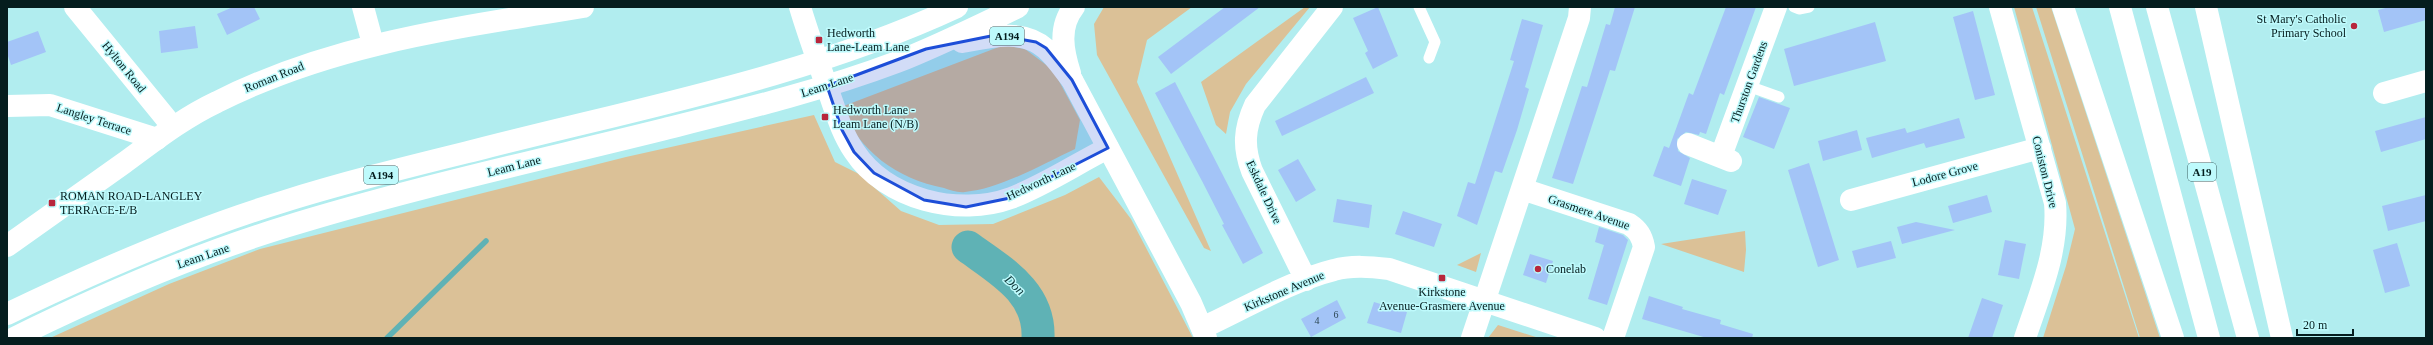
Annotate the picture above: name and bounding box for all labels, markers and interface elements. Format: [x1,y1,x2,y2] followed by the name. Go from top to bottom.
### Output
[2257,12,2347,40] place label: St Mary's Catholic Primary School
[2349,21,2359,31] marker: St Mary's Catholic Primary School
[827,26,909,54] place label: Hedworth Lane-Leam Lane
[990,27,1024,45] road number: A194
[814,35,824,45] marker: Hedworth Lane-Leam Lane
[99,39,149,95] street label: Hylton Road
[1728,39,1770,125] street label: Thurston Gardens
[242,59,306,95] street label: Roman Road
[799,70,855,100] street label: Leam Lane
[55,100,133,138] street label: Langley Terrace
[833,103,918,131] place label: Hedworth Lane - Leam Lane (N/B)
[820,112,830,122] marker: Hedworth Lane - Leam Lane (N/B)
[2029,135,2061,209] street label: Coniston Drive
[486,153,542,179] street label: Leam Lane
[1243,158,1285,226] street label: Eskdale Drive
[1911,158,1979,190] street label: Lodore Grove
[1004,159,1078,203] street label: Hedworth Lane
[2188,163,2216,181] road number: A19
[364,166,398,184] road number: A194
[60,189,203,217] place label: ROMAN ROAD-LANGLEY TERRACE-E/B
[1546,191,1632,233] street label: Grasmere Avenue
[47,198,57,208] marker: ROMAN ROAD-LANGLEY TERRACE-E/B
[175,241,231,271] street label: Leam Lane
[1546,262,1586,276] place label: Conelab
[1533,264,1543,274] marker: Conelab
[1242,268,1326,314] street label: Kirkstone Avenue
[1001,271,1028,298] water label: Don
[1437,273,1447,283] marker: Kirkstone Avenue-Grasmere Avenue
[1379,285,1505,313] place label: Kirkstone Avenue-Grasmere Avenue
[1334,309,1339,320] house number: 6
[2297,311,2353,337] scale bar
[1315,315,1320,326] house number: 4
[2303,318,2328,332] text: 20 m

